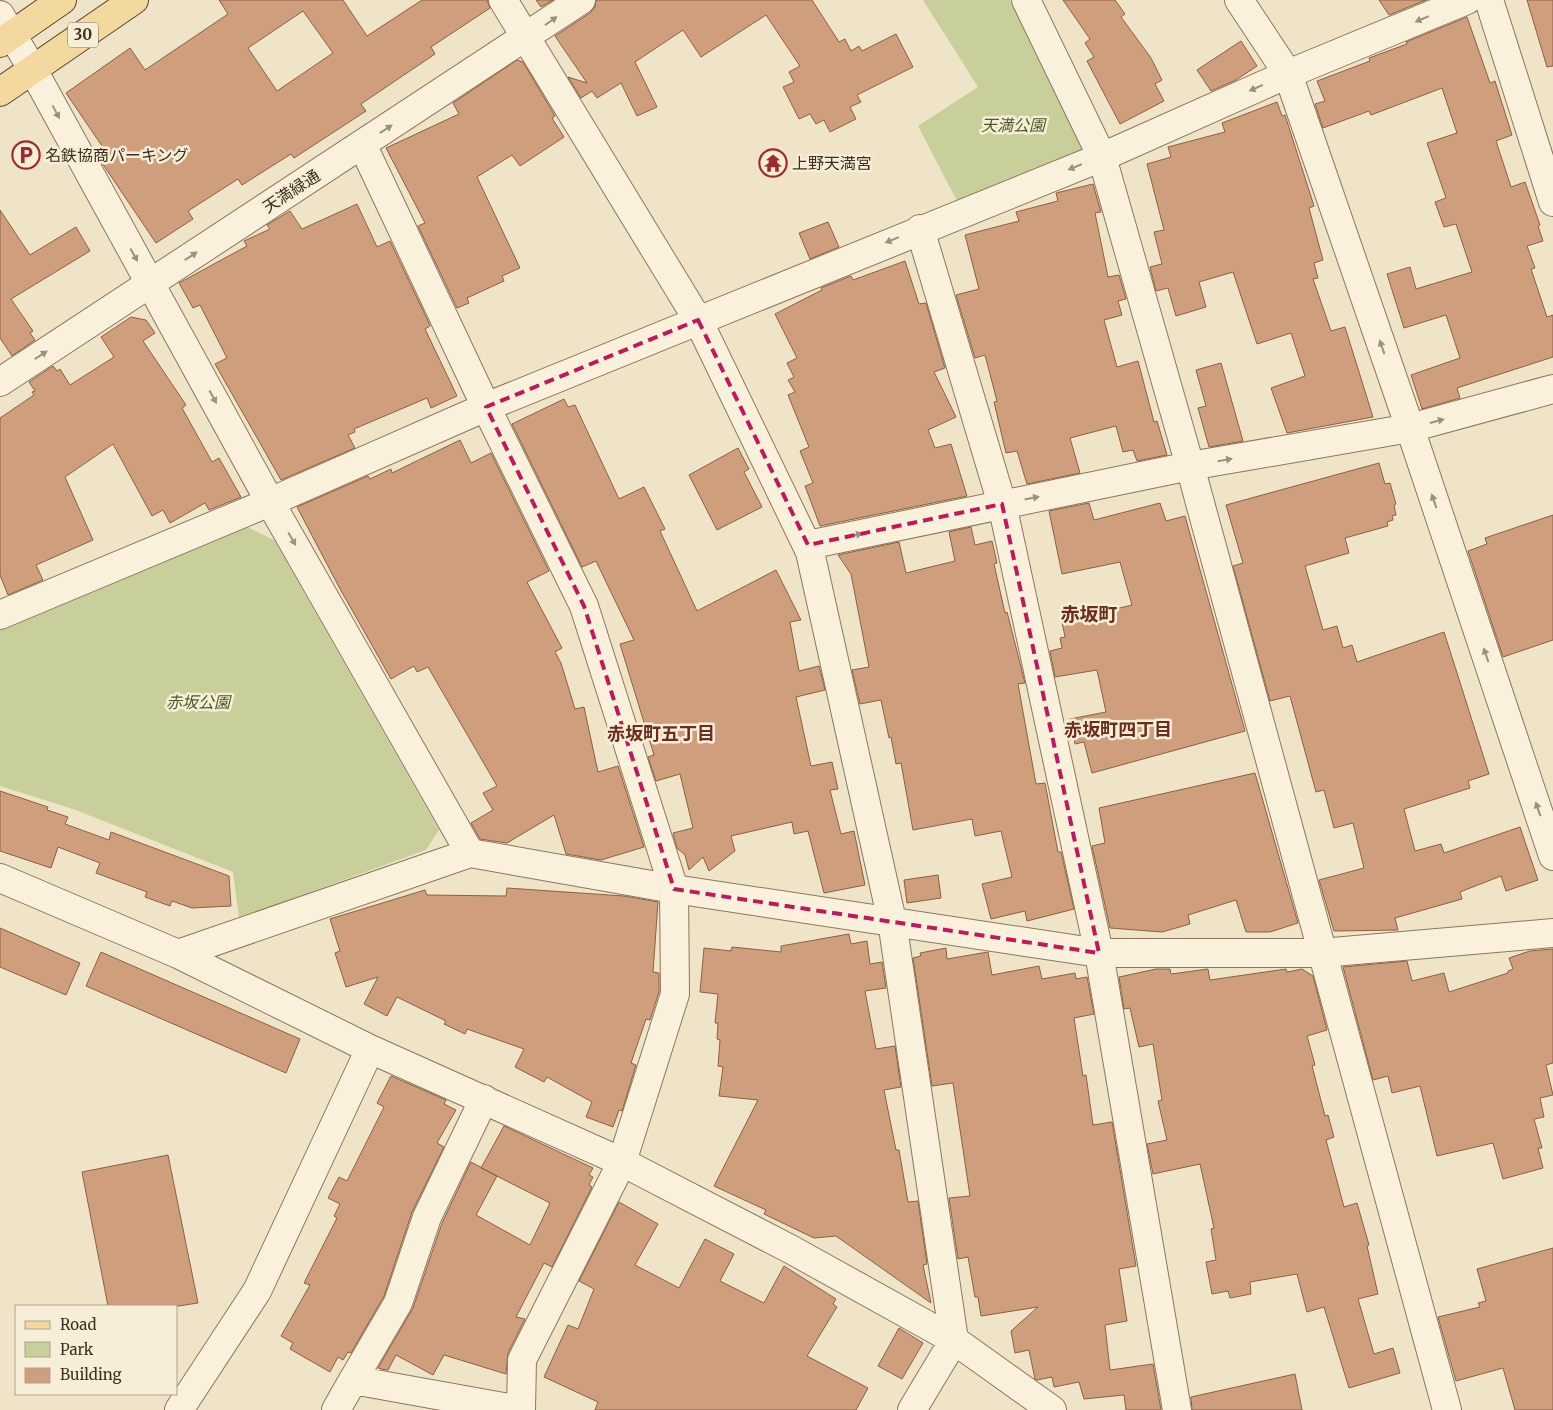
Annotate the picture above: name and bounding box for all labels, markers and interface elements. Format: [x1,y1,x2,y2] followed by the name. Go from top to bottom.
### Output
[1415,15,1430,23] one-way arrow
[544,16,558,26] one-way arrow
[68,22,98,48] road number: 30
[1249,85,1263,93] one-way arrow
[52,105,60,120] one-way arrow
[981,115,1047,135] park label: 天満公園
[379,124,392,134] one-way arrow
[11,140,41,170] parking icon: 名鉄協商パーキング
[45,145,189,165] place label: 名鉄協商パーキング
[758,148,788,178] temple icon: 上野天満宮
[792,153,872,173] place label: 上野天満宮
[1068,164,1083,171] one-way arrow
[259,165,323,217] street label: 天満緑通
[885,237,899,245] one-way arrow
[130,247,138,262] one-way arrow
[184,252,198,261] one-way arrow
[1378,340,1385,355] one-way arrow
[34,350,47,360] one-way arrow
[209,390,217,404] one-way arrow
[1429,417,1444,425] one-way arrow
[1218,456,1234,464] one-way arrow
[1024,494,1039,502] one-way arrow
[1430,494,1437,509] one-way arrow
[848,531,863,539] one-way arrow
[287,533,296,546] one-way arrow
[1060,602,1118,626] district label: 赤坂町
[1482,648,1489,663] one-way arrow
[166,692,232,712] park label: 赤坂公園
[1064,718,1172,741] district label: 赤坂町四丁目
[607,722,715,745] district label: 赤坂町五丁目
[1533,802,1541,817] one-way arrow
[15,1305,178,1395] legend
[60,1315,96,1334] text: Road
[60,1340,94,1359] text: Park
[60,1365,122,1384] text: Building

